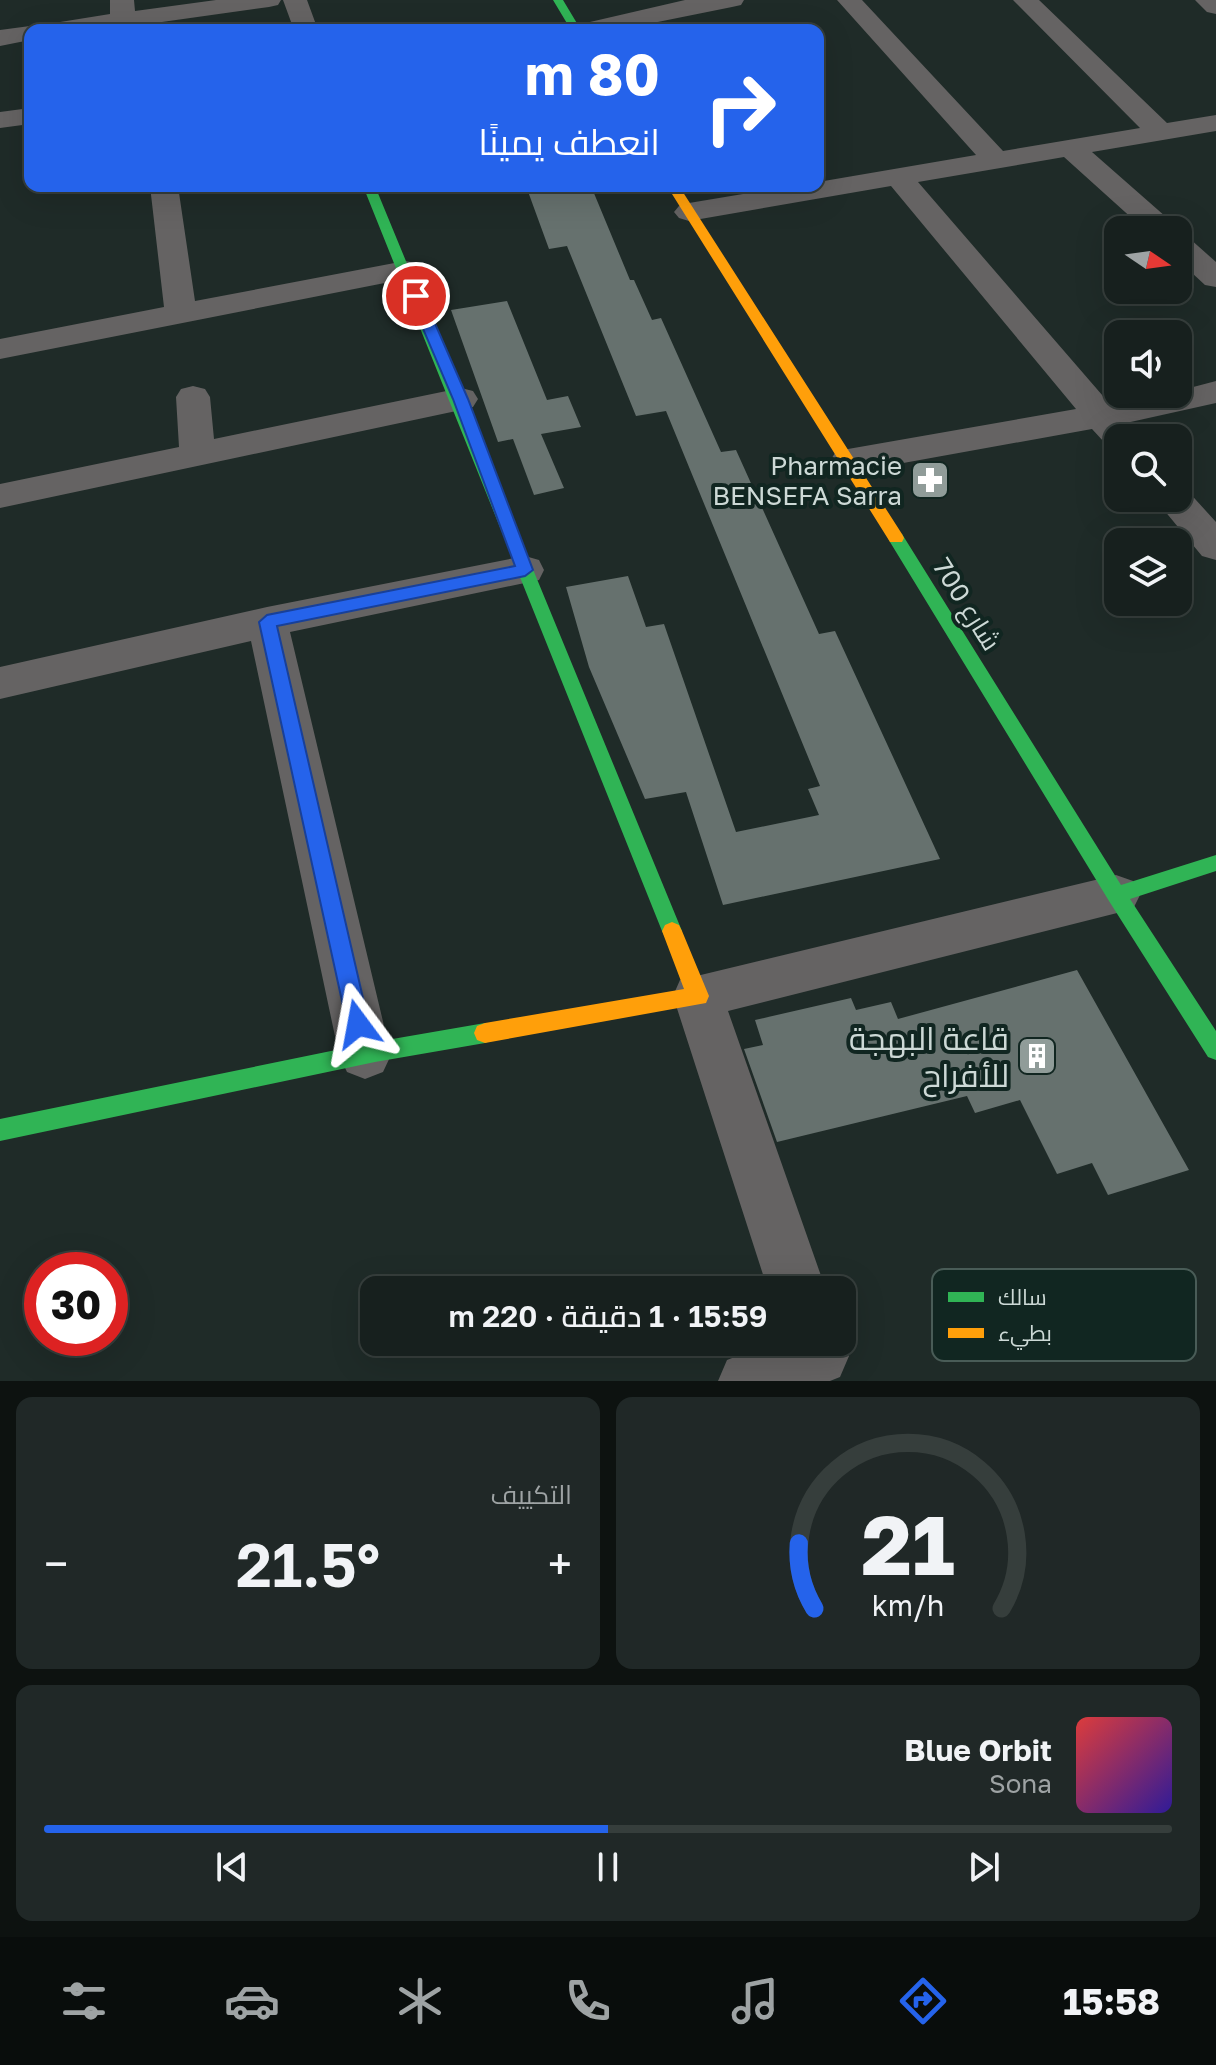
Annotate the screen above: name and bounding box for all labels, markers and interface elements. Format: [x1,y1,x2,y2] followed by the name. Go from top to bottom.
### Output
[525,40,660,107] text: 80 m
[688,56,792,160] icon: right
[478,120,660,163] text: انعطف يمينًا
[1104,216,1192,304] north arrow
[1104,216,1192,616] map controls
[382,262,450,330] pin
[394,274,438,318] icon: arrive
[1104,320,1192,408] button: sound
[1104,424,1192,512] button: search
[713,450,902,511] place label: Pharmacie BENSEFA Sarra
[909,459,951,501] pharmacy icon: Pharmacie BENSEFA Sarra
[1104,528,1192,616] button: layers
[925,552,1007,657] street label: شارع 700
[316,982,400,1066] position arrow
[849,1019,1009,1098] place label: قاعة البهجة للأفراح
[1016,1035,1058,1077] building icon: قاعة البهجة للأفراح
[24,1252,128,1356] speed limit sign: 30
[932,1269,1196,1361] legend
[998,1283,1047,1310] text: سالك
[448,1298,768,1334] text: 15:59 · 1 دقيقة · 220 m
[998,1319,1052,1350] text: بطيء
[490,1479,572,1510] text: التكييف
[861,1493,955,1593] text: 21
[236,1528,380,1600] text: 21.5°
[44,1537,68,1590] text: −
[548,1537,572,1590] text: +
[872,1588,944,1622] text: km/h
[904,1732,1052,1768] text: Blue Orbit
[989,1768,1052,1799] text: Sona
[210,1845,254,1889] icon: previous
[586,1845,630,1889] icon: pause
[962,1845,1006,1889] icon: next
[56,1973,112,2029] icon: filters
[224,1973,280,2029] icon: car
[392,1973,448,2029] icon: climate
[560,1973,616,2029] icon: phone
[727,1973,783,2029] icon: music
[895,1973,951,2029] icon: directions
[1063,1980,1160,2023] text: 15:58

